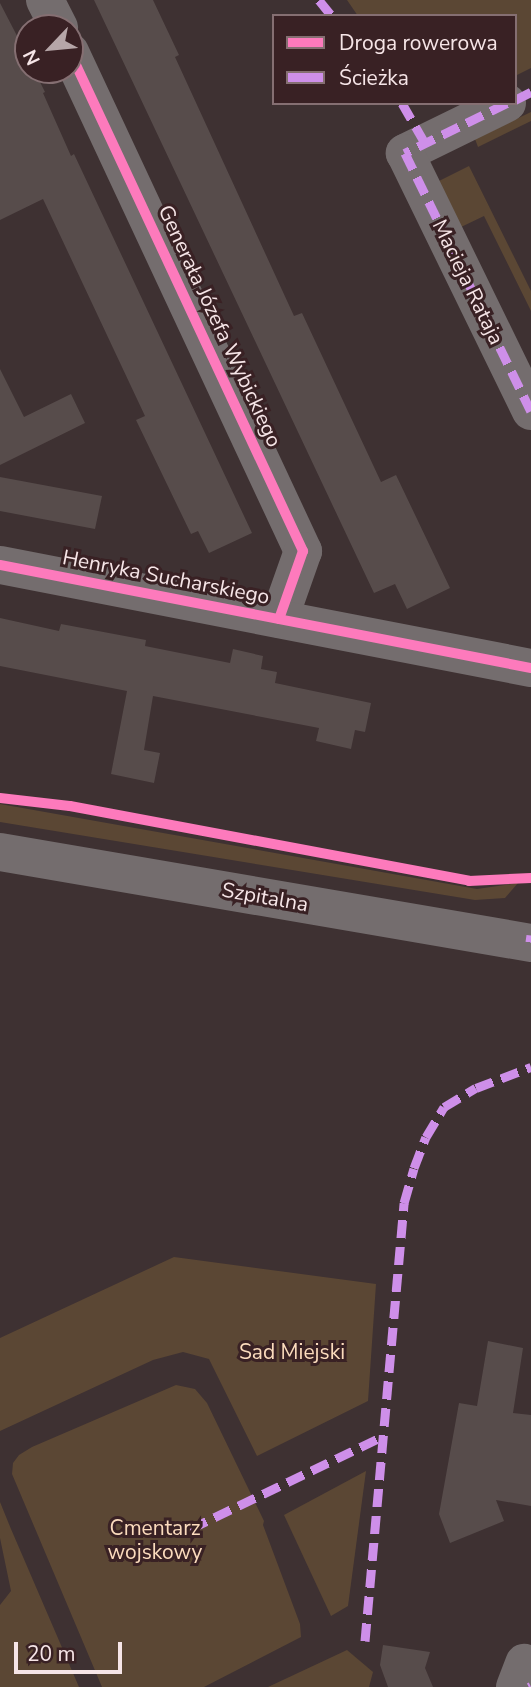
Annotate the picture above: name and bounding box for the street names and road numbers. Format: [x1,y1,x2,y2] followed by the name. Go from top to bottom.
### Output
[153,201,287,451] street label: Generała Józefa Wybickiego
[427,215,509,349] street label: Macieja Rataja
[60,545,272,609] street label: Henryka Sucharskiego
[220,877,310,917] street label: Szpitalna

